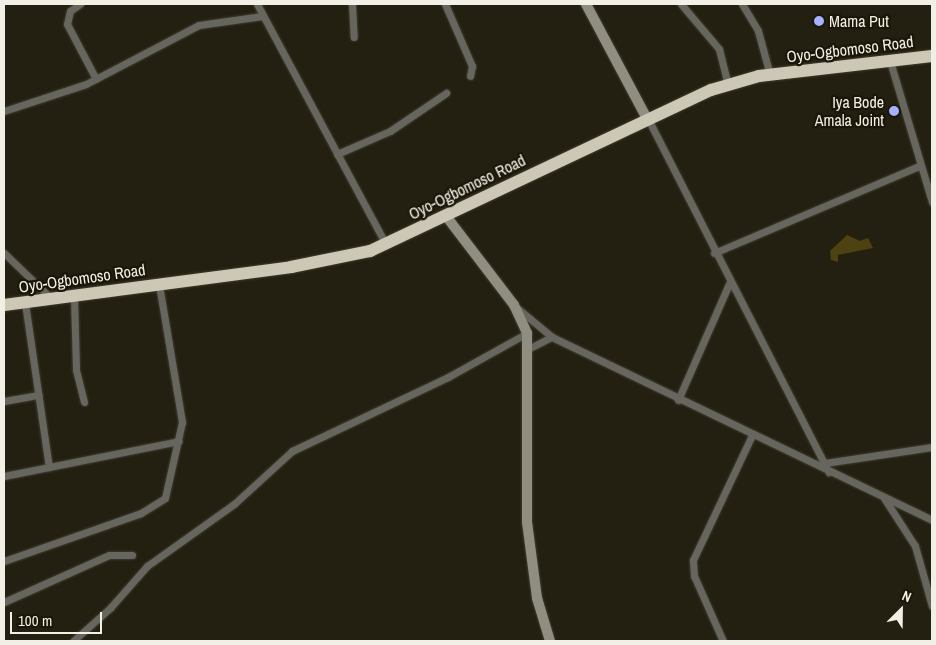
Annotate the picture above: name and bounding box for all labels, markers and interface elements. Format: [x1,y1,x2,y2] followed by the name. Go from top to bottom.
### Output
[829,11,889,31] place label: Mama Put
[813,15,825,27] marker: Mama Put
[785,32,915,66] street label: Oyo-Ogbomoso Road
[815,92,884,130] place label: Iya Bode Amala Joint
[888,105,900,117] marker: Iya Bode Amala Joint
[405,150,529,224] street label: Oyo-Ogbomoso Road
[17,260,147,296] street label: Oyo-Ogbomoso Road
[876,585,926,635] north arrow
[900,586,914,606] text: N
[12,602,105,634] scale bar
[18,610,52,631] text: 100 m

